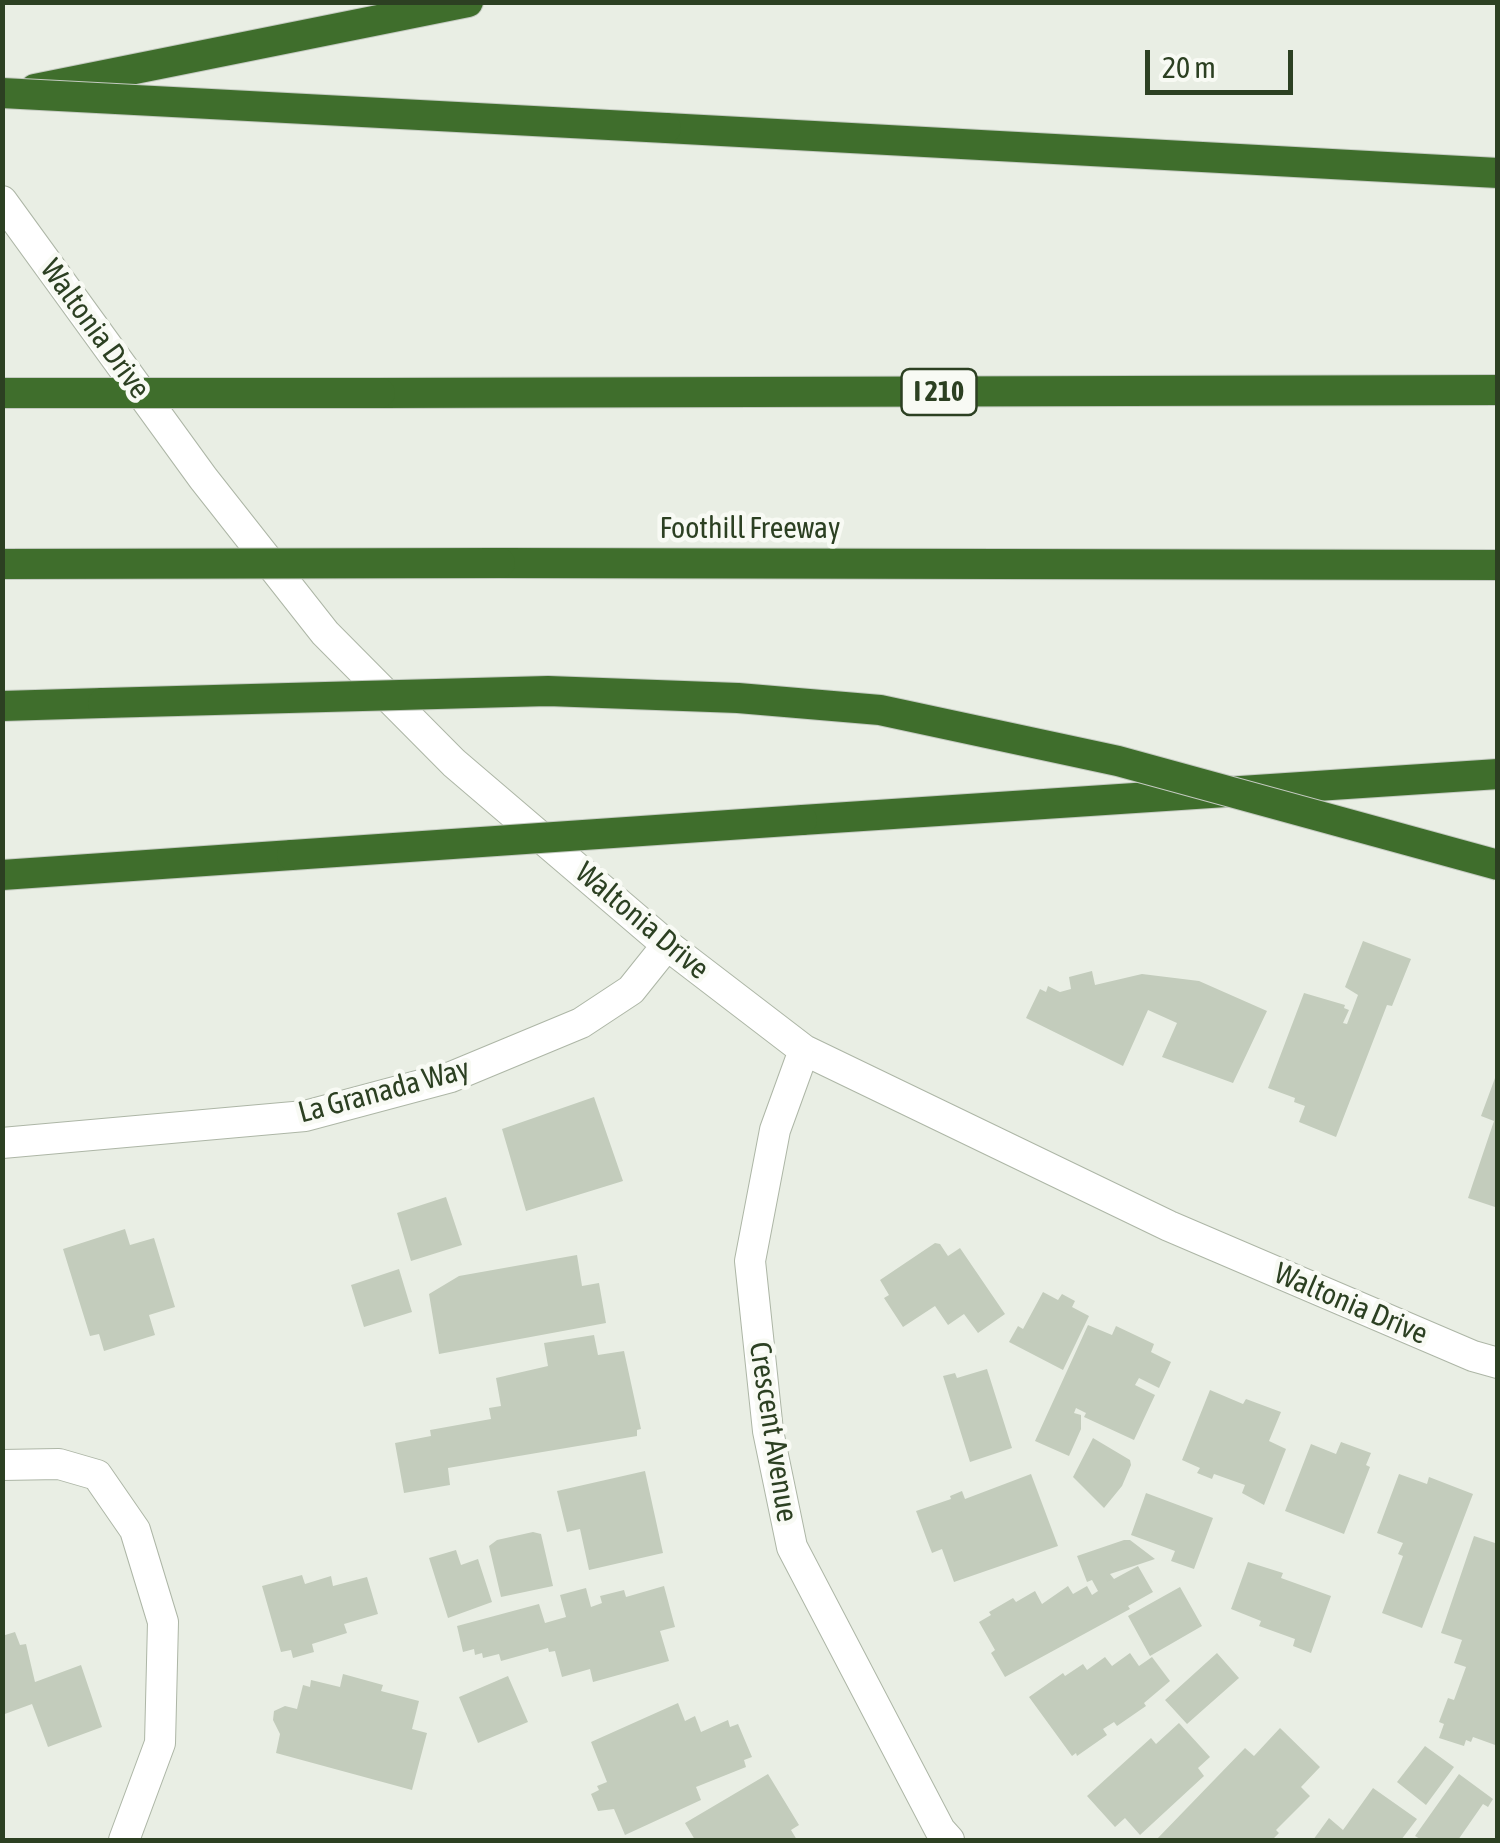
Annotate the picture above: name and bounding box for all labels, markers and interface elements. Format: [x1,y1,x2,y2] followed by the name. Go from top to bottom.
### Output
[1150,30,1298,92] scale bar
[1162,50,1216,84] text: 20 m
[33,253,157,405] street label: Waltonia Drive
[902,369,976,415] road number: I 210
[660,511,840,547] street label: Foothill Freeway
[568,855,716,987] street label: Waltonia Drive
[294,1051,474,1131] street label: La Granada Way
[1269,1256,1433,1352] street label: Waltonia Drive
[741,1339,805,1525] street label: Crescent Avenue

